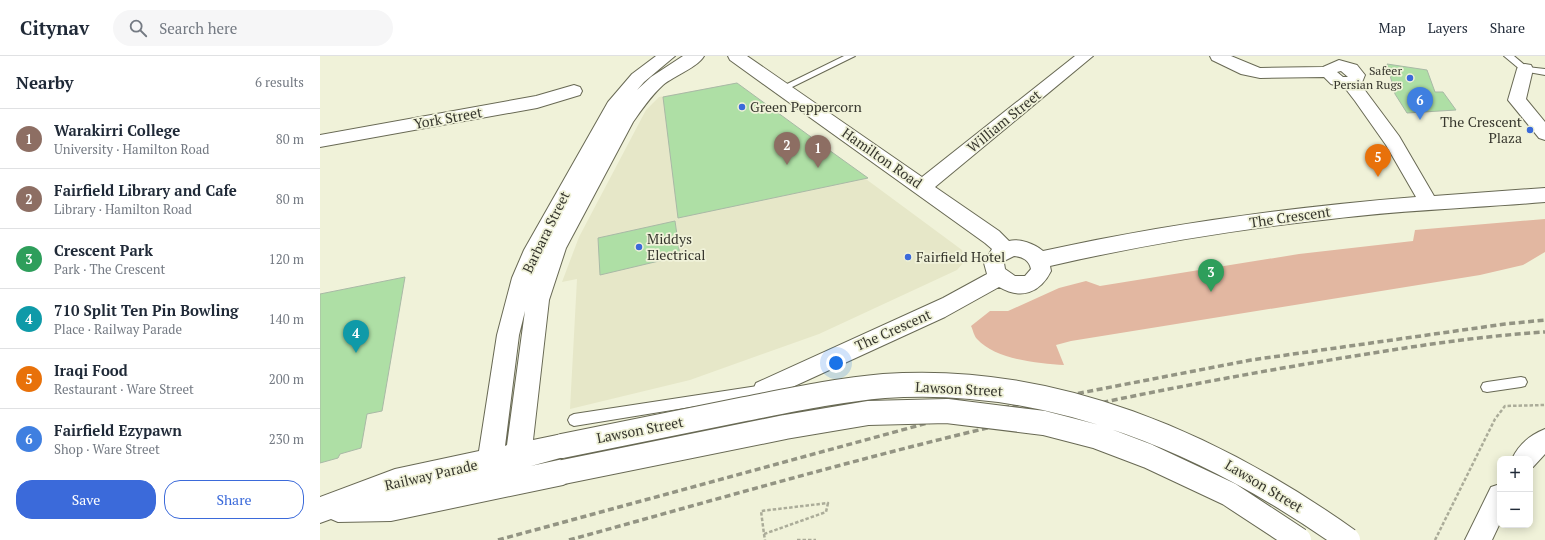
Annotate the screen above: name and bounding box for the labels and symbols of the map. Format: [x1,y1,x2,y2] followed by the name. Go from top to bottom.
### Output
[1334,63,1402,92] place label: Safeer Persian Rugs
[1405,73,1415,83] marker: Safeer Persian Rugs
[963,84,1045,156] street label: William Street
[1407,87,1433,120] pin: 6
[750,97,862,116] place label: Green Peppercorn
[412,102,484,133] street label: York Street
[737,102,747,112] marker: Green Peppercorn
[1440,112,1523,147] place label: The Crescent Plaza
[838,123,926,192] street label: Hamilton Road
[1525,125,1535,135] marker: The Crescent Plaza
[774,132,800,165] pin: 2
[805,135,831,168] pin: 1
[1365,144,1391,177] pin: 5
[518,187,574,276] street label: Barbara Street
[1248,201,1332,232] street label: The Crescent
[647,229,706,264] place label: Middys Electrical
[634,242,644,252] marker: Middys Electrical
[916,247,1005,266] place label: Fairfield Hotel
[903,252,913,262] marker: Fairfield Hotel
[1198,259,1224,292] pin: 3
[852,304,935,355] street label: The Crescent
[343,320,369,353] pin: 4
[826,353,846,373] your location
[915,377,1004,400] street label: Lawson Street
[595,412,686,447] street label: Lawson Street
[383,455,479,494] street label: Railway Parade
[1222,455,1307,517] street label: Lawson Street

